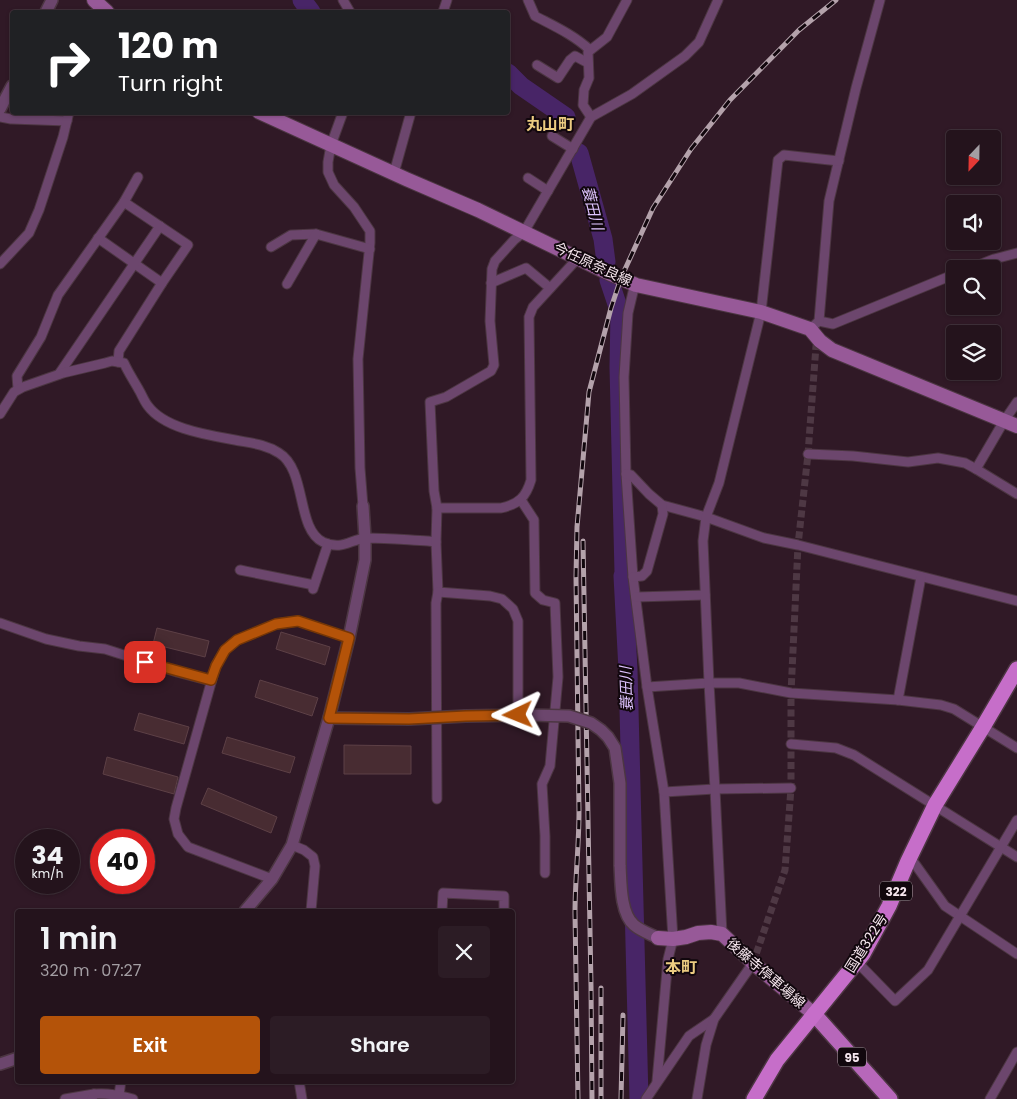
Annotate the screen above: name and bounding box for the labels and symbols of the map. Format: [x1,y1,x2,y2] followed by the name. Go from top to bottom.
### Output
[526,113,574,136] district label: 丸山町
[946,130,1001,185] north arrow
[577,184,609,234] water label: 蓑田川
[551,237,635,291] street label: 今任原奈良線
[124,641,166,683] pin
[615,664,637,712] water label: 蓑田川
[491,688,543,740] position arrow
[90,829,155,894] speed limit sign: 40
[880,881,912,900] road number: 322
[840,910,892,976] street label: 国道322号
[722,933,810,1013] street label: 後藤寺停車場線
[665,956,697,979] district label: 本町
[838,1048,866,1066] road number: 95

